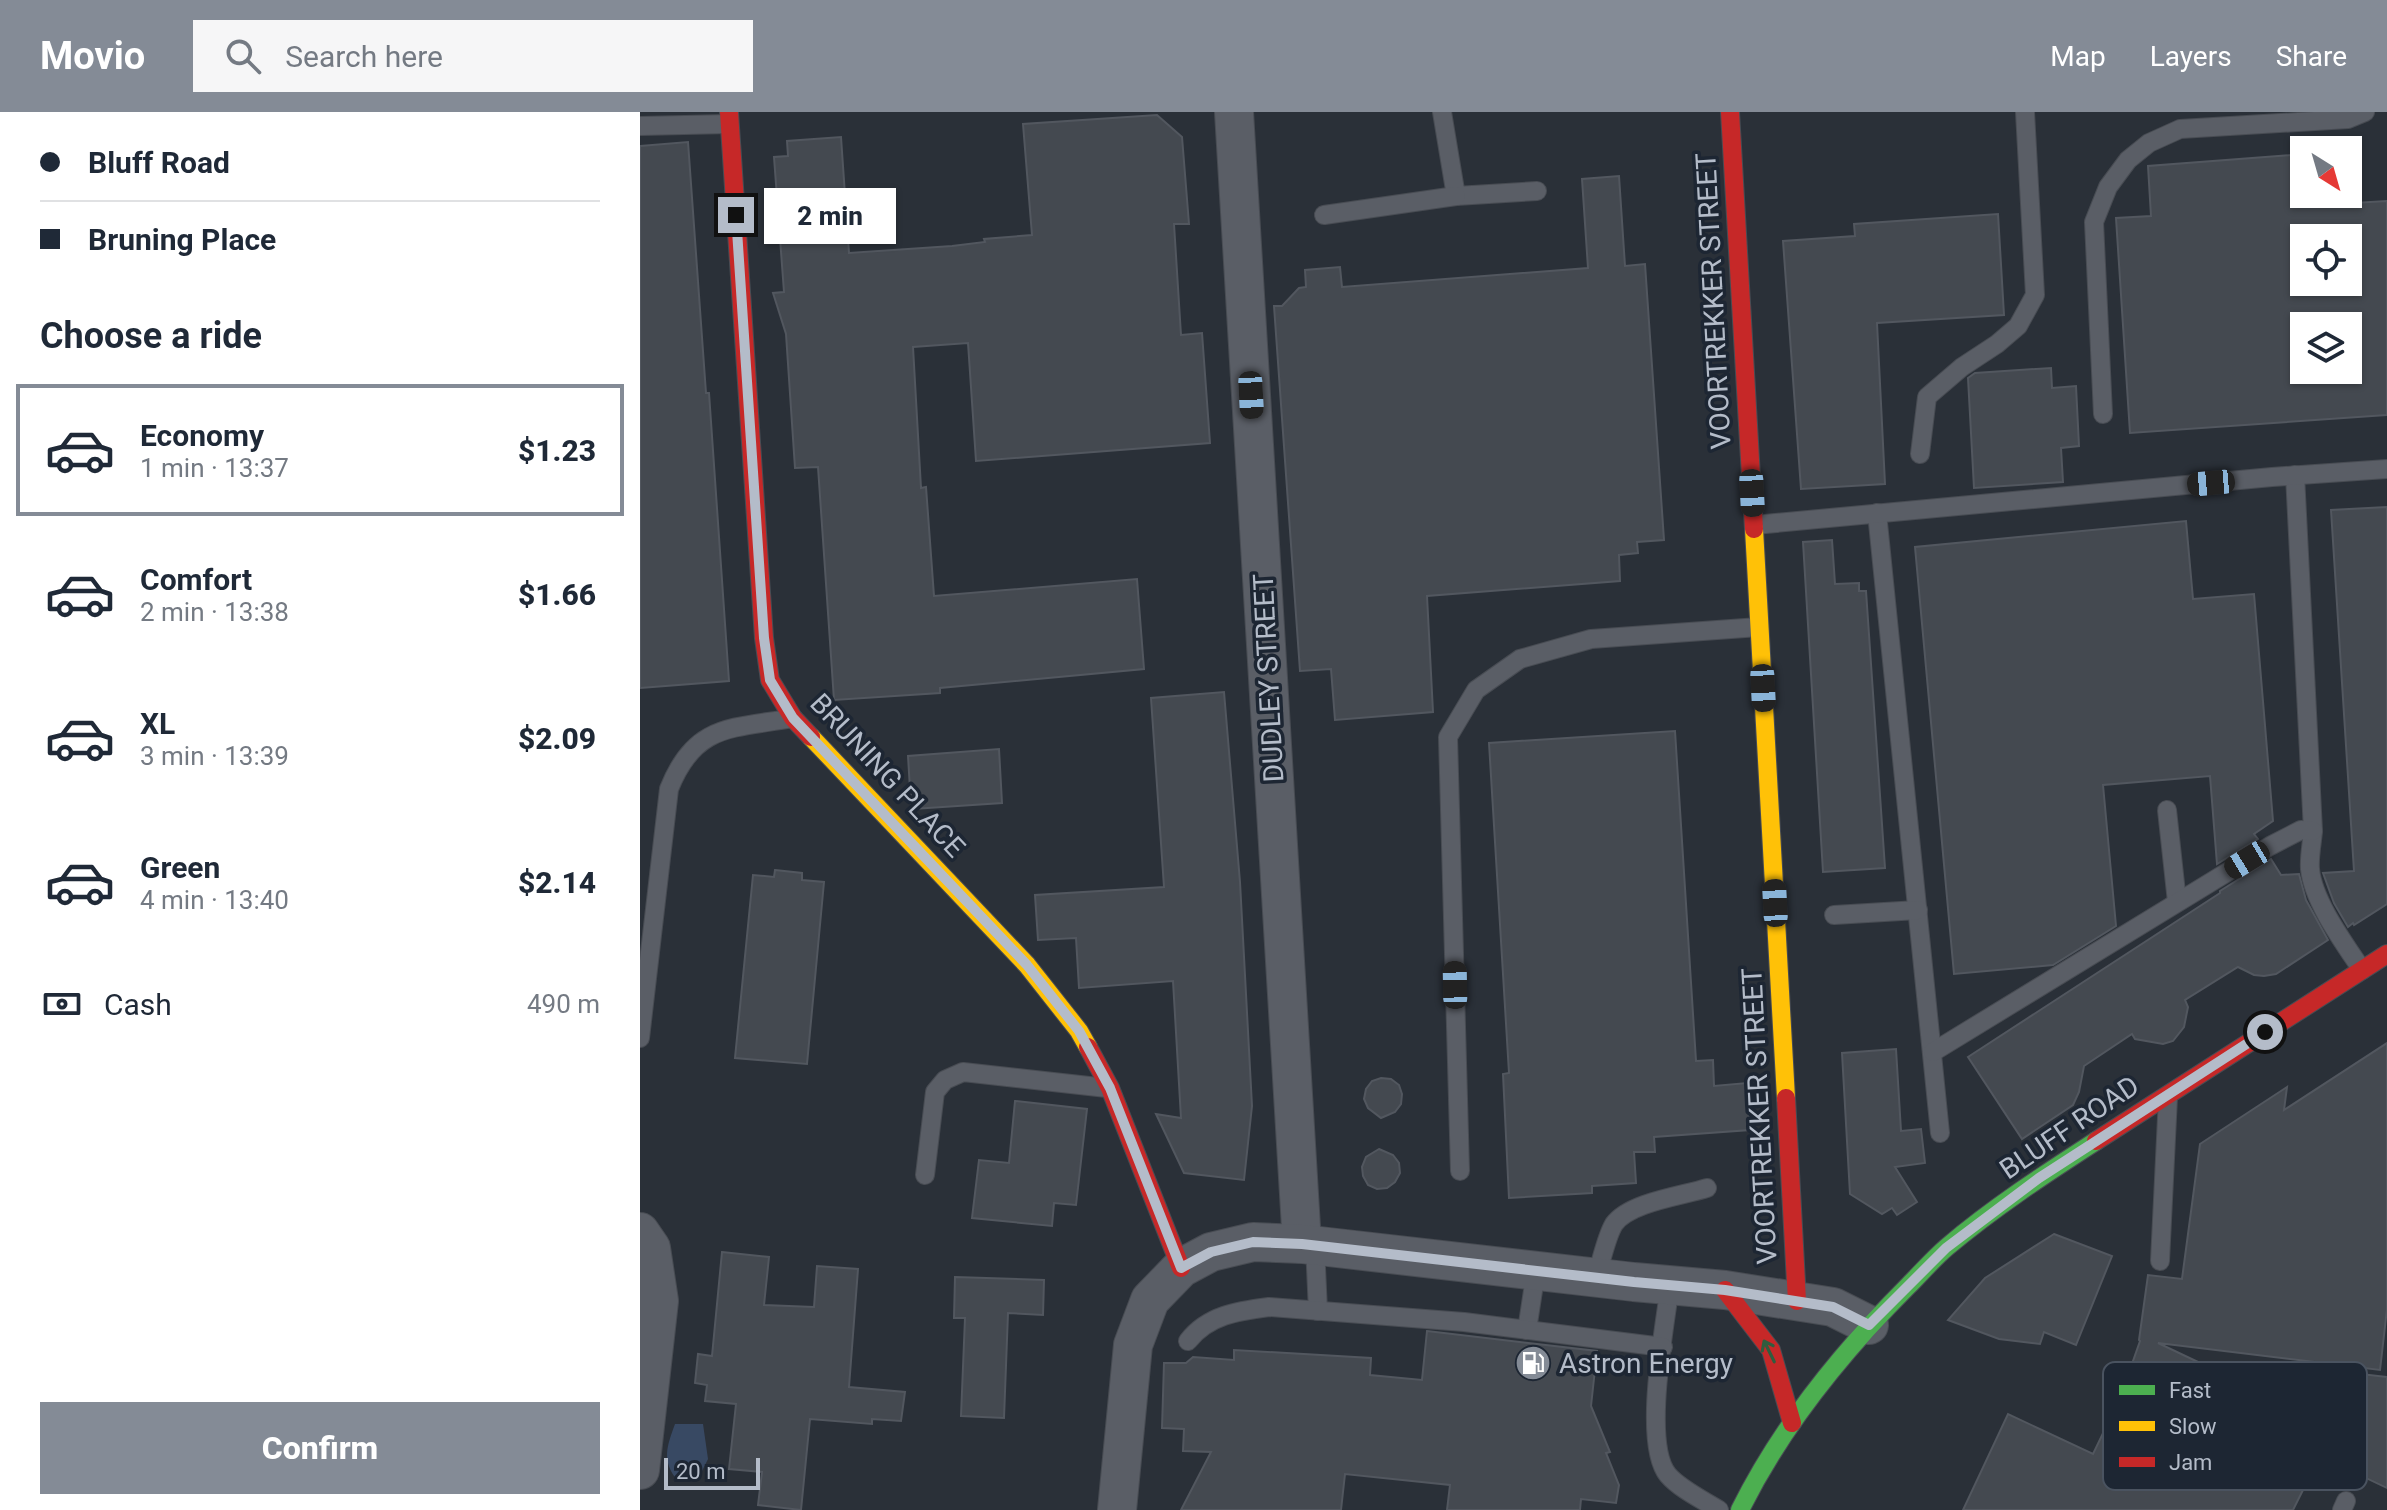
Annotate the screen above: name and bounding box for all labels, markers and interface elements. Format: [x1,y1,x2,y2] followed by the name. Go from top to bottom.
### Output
[193,20,753,92] search box
[40,34,145,78] text: Movio
[221,34,265,78] icon: search
[285,39,443,74] text: Search here
[2050,40,2106,73] text: Map
[2150,40,2232,73] text: Layers
[2276,40,2347,73] text: Share
[2290,136,2362,208] north arrow
[2290,136,2362,384] map controls
[88,145,230,180] text: Bluff Road
[1689,152,1738,450] street label: VOORTREKKER STREET
[764,187,896,243] callout: 2 min
[718,197,754,233] route end
[797,201,863,231] text: 2 min
[88,222,276,257] text: Bruning Place
[2290,224,2362,296] button: locate
[2290,312,2362,384] button: layers
[40,315,262,357] text: Choose a ride
[1238,370,1264,420] car
[44,414,116,486] icon: car
[140,418,264,453] text: Economy
[518,433,596,468] text: $1.23
[140,453,289,483] text: 1 min · 13:37
[1739,468,1765,518] car
[2186,469,2236,497] car
[44,558,116,630] icon: car
[140,562,252,597] text: Comfort
[1247,572,1290,783] street label: DUDLEY STREET
[518,577,596,612] text: $1.66
[140,597,289,627] text: 2 min · 13:38
[1750,663,1776,713] car
[803,687,972,864] street label: BRUNING PLACE
[44,702,116,774] icon: car
[140,706,175,741] text: XL
[518,721,596,756] text: $2.09
[140,741,289,771] text: 3 min · 13:39
[2220,837,2274,883] car
[44,846,116,918] icon: car
[140,850,220,885] text: Green
[518,865,596,900] text: $2.14
[1762,878,1788,928] car
[140,885,289,915] text: 4 min · 13:40
[1443,961,1467,1009] car
[1735,967,1784,1265] street label: VOORTREKKER STREET
[40,982,84,1026] icon: cash
[104,987,172,1022] text: Cash
[527,989,600,1019] text: 490 m
[2247,1014,2283,1050] route start
[1993,1069,2145,1186] street label: BLUFF ROAD
[1761,1340,1776,1364] one-way arrow
[1514,1344,1552,1382] fuel station icon: Astron Energy
[1559,1347,1733,1380] place label: Astron Energy
[2103,1362,2367,1490] legend
[2169,1378,2211,1403] text: Fast
[40,1402,600,1494] button: Confirm
[2169,1414,2217,1439] text: Slow
[2169,1450,2212,1475] text: Jam
[664,1454,760,1490] scale bar
[676,1459,725,1484] text: 20 m

